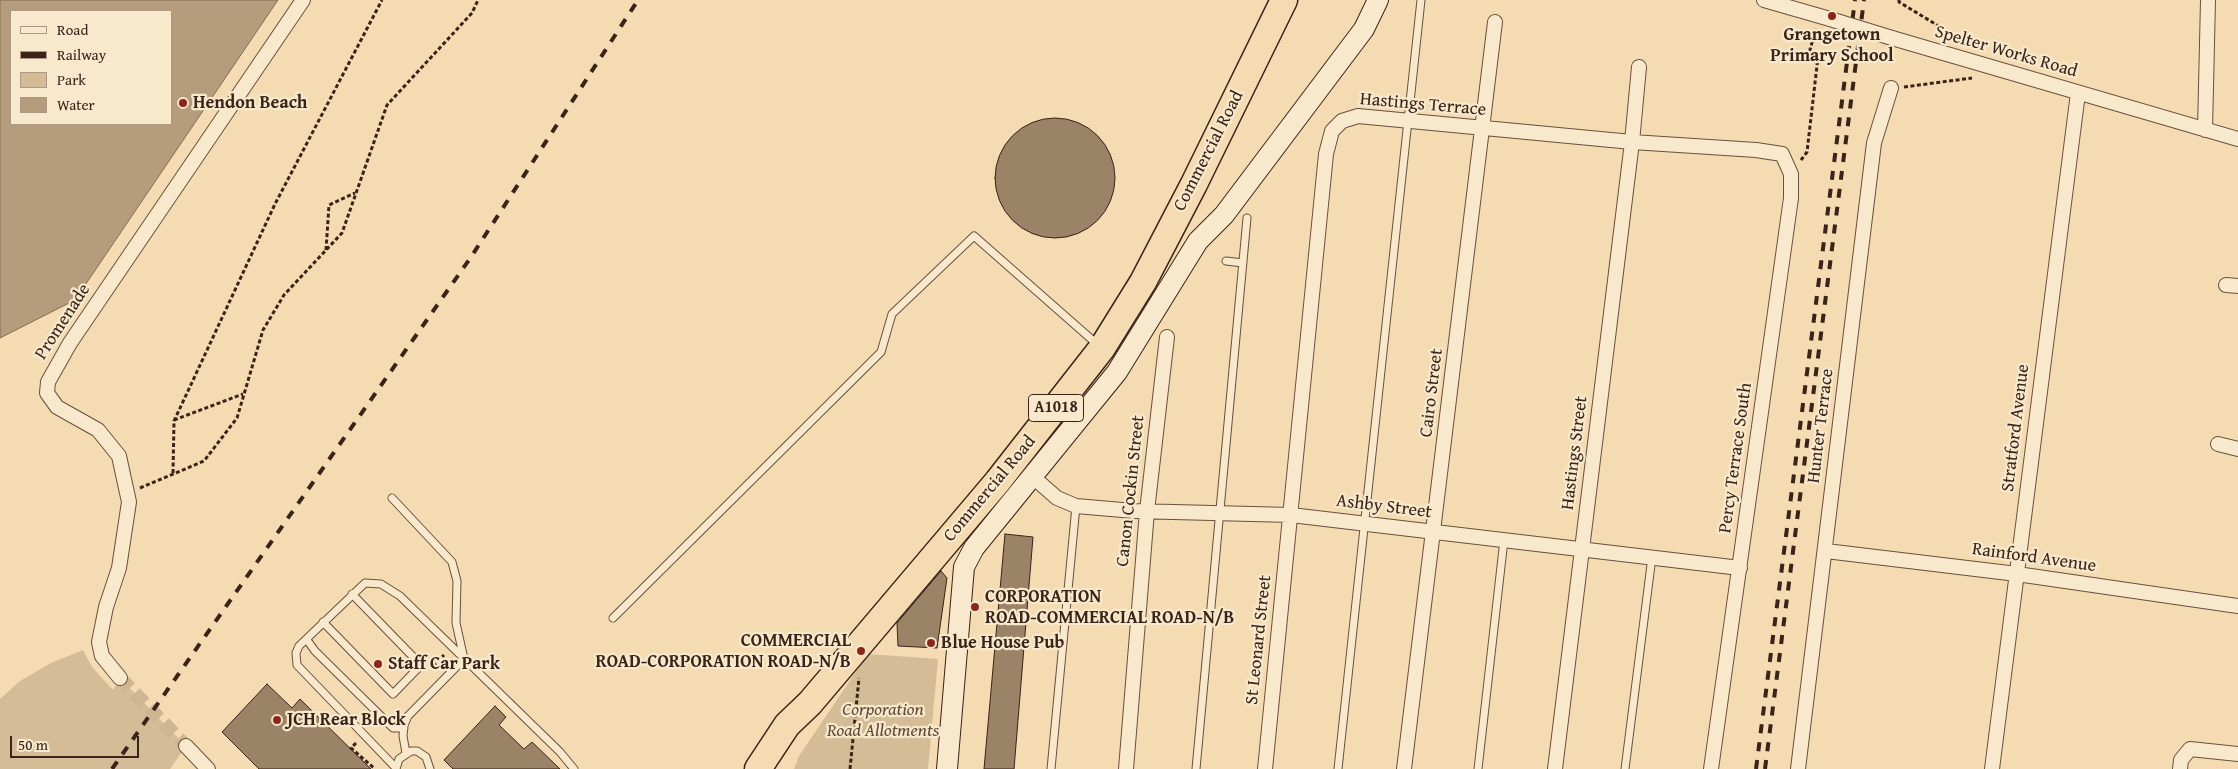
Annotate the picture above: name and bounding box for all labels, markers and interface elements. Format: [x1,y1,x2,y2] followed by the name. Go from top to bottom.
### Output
[10,10,172,125] legend
[1826,10,1838,22] marker: Grangetown Primary School
[57,19,88,40] text: Road
[1932,21,2080,83] street label: Spelter Works Road
[1770,24,1894,66] place label: Grangetown Primary School
[57,44,106,65] text: Railway
[57,69,86,90] text: Park
[1169,87,1249,215] street label: Commercial Road
[1359,89,1487,121] street label: Hastings Terrace
[193,92,307,114] place label: Hendon Beach
[57,94,95,115] text: Water
[177,97,189,109] marker: Hendon Beach
[31,280,95,364] street label: Promenade
[1416,347,1448,439] street label: Cairo Street
[1997,363,2035,493] street label: Stratford Avenue
[1803,367,1839,485] street label: Hunter Terrace
[1715,381,1757,535] street label: Percy Terrace South
[1028,394,1084,422] road number: A1018
[1557,395,1593,511] street label: Hastings Street
[1112,414,1150,568] street label: Canon Cockin Street
[939,431,1041,547] street label: Commercial Road
[1335,490,1433,524] street label: Ashby Street
[1971,539,2097,577] street label: Rainford Avenue
[1241,574,1277,706] street label: St Leonard Street
[985,586,1234,628] place label: CORPORATION ROAD-COMMERCIAL ROAD-N/B
[969,601,981,613] marker: CORPORATION ROAD-COMMERCIAL ROAD-N/B
[596,630,851,672] place label: COMMERCIAL ROAD-CORPORATION ROAD-N/B
[941,632,1064,654] place label: Blue House Pub
[925,637,937,649] marker: Blue House Pub
[855,645,867,657] marker: COMMERCIAL ROAD-CORPORATION ROAD-N/B
[388,653,500,675] place label: Staff Car Park
[372,658,384,670] marker: Staff Car Park
[827,699,939,742] park label: Corporation Road Allotments
[287,709,406,731] place label: JCH Rear Block
[271,714,283,726] marker: JCH Rear Block
[12,726,141,758] scale bar
[18,734,48,755] text: 50 m

